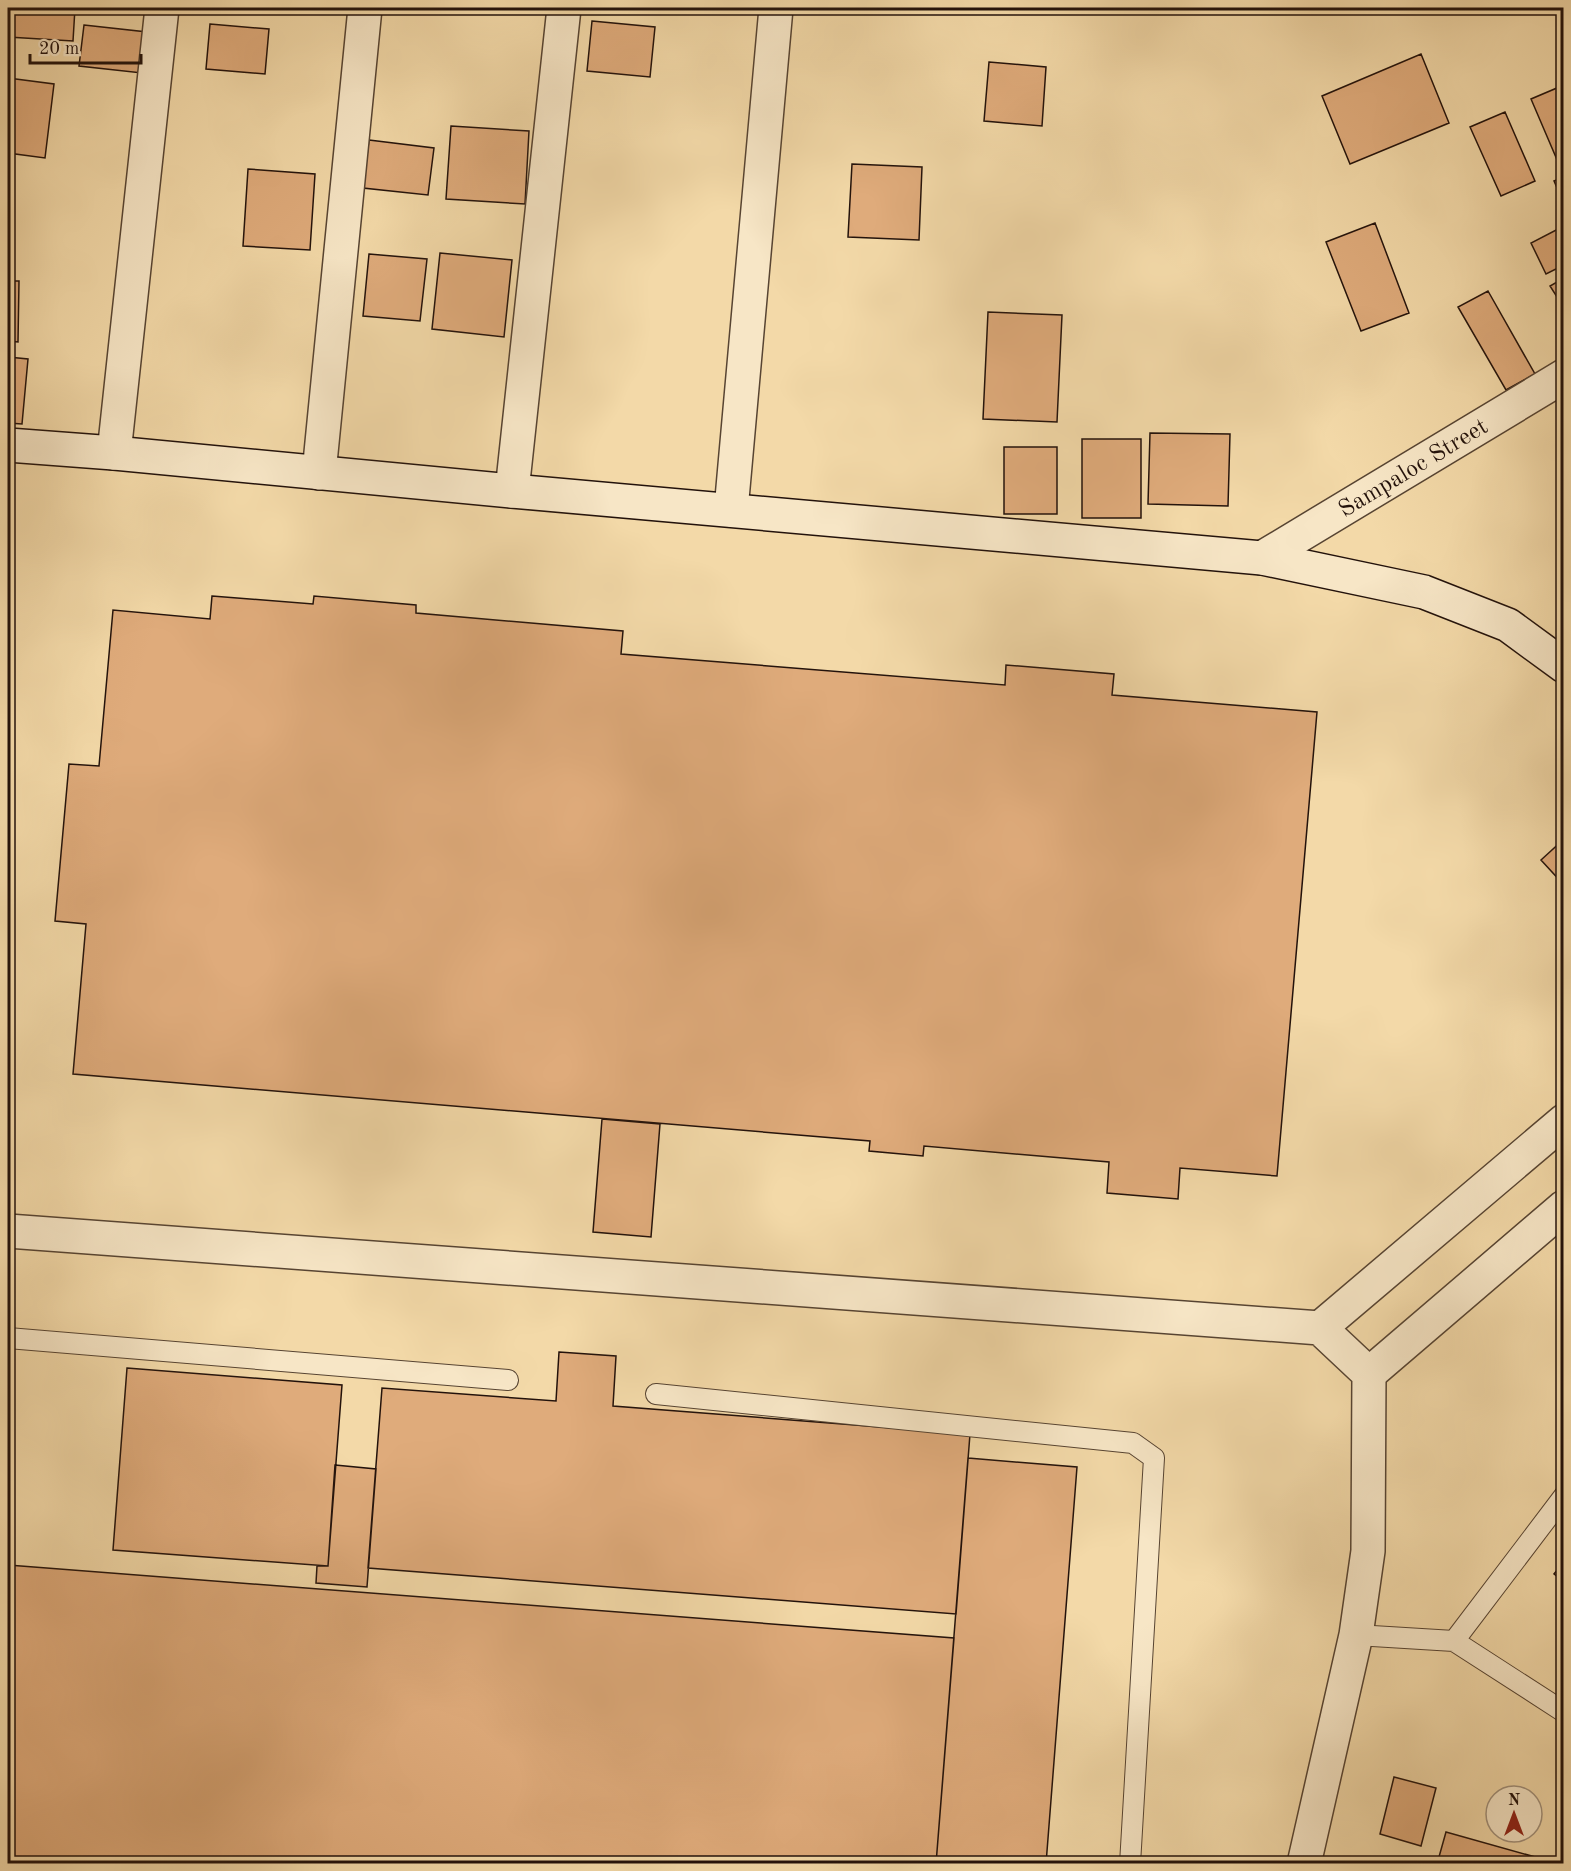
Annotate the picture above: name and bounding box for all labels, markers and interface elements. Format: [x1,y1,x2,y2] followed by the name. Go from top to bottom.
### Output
[30,27,141,65] scale bar
[39,40,79,58] text: 20 m
[1335,415,1492,523] street label: Sampaloc Street
[1484,1784,1544,1844] north arrow
[1508,1793,1521,1809] text: N

